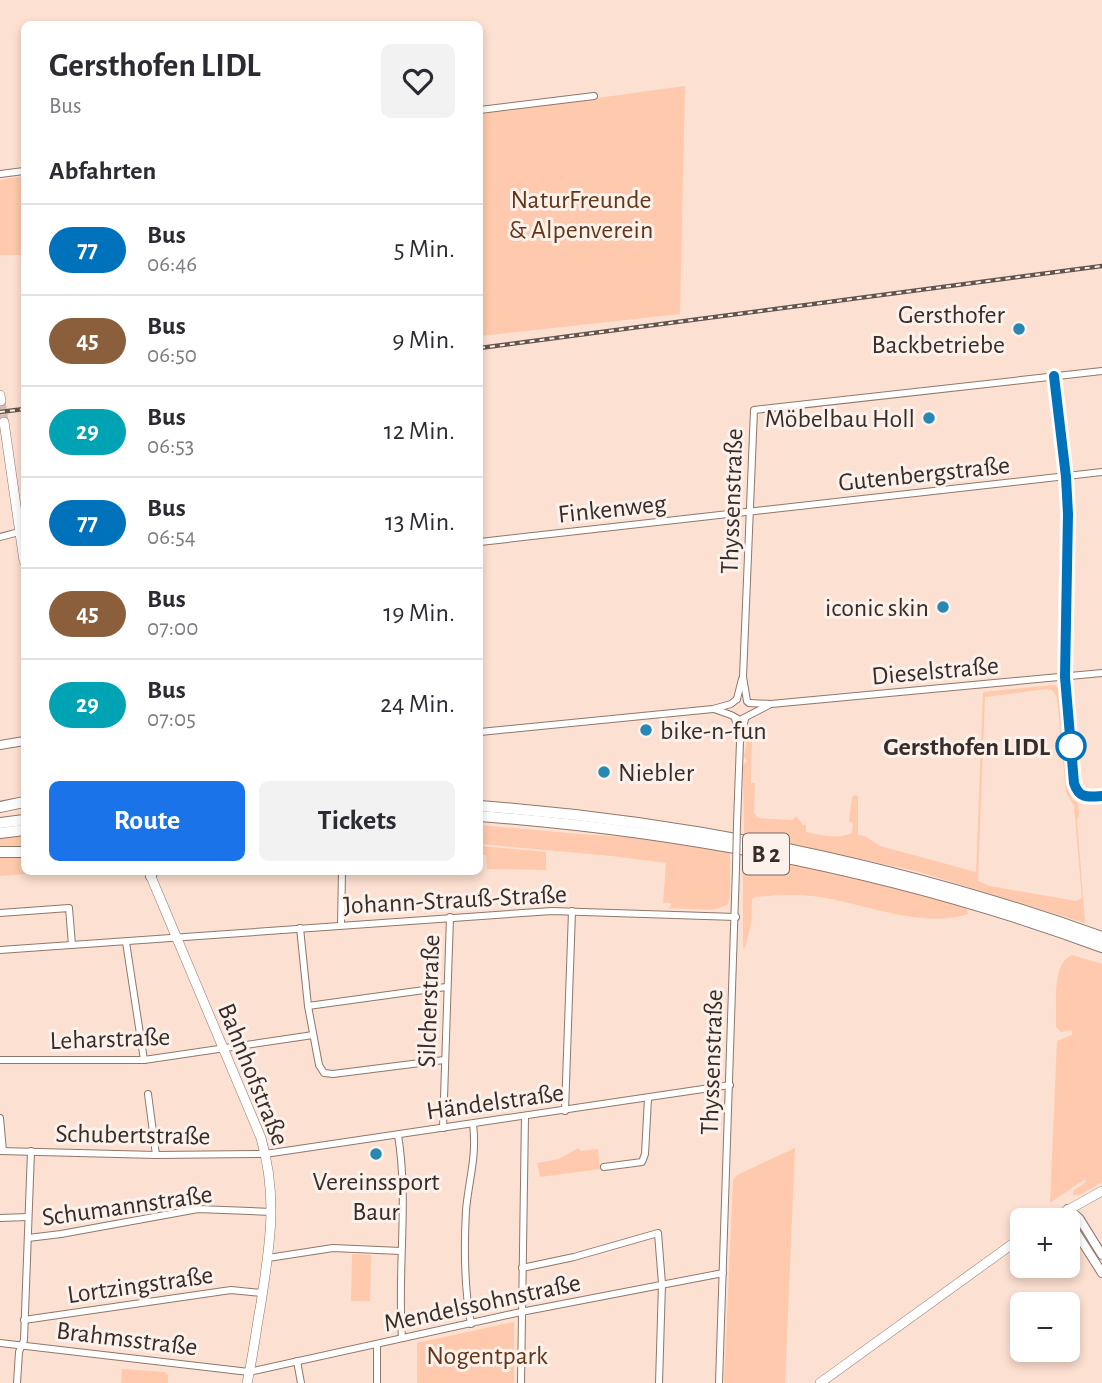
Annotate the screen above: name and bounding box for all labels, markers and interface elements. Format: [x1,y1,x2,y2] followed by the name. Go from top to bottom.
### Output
[381,44,455,118] button: heart
[49,50,261,83] text: Gersthofen LIDL
[49,95,82,118] text: Bus
[49,158,156,184] text: Abfahrten
[509,187,653,243] park label: NaturFreunde & Alpenverein
[147,222,186,248] text: Bus
[394,236,455,262] text: 5 Min.
[77,238,98,262] text: 77
[147,253,197,276] text: 06:46
[872,302,1006,358] place label: Gersthofer Backbetriebe
[147,313,186,339] text: Bus
[1011,321,1027,337] marker: Gersthofer Backbetriebe
[392,327,455,353] text: 9 Min.
[76,329,99,353] text: 45
[147,344,197,367] text: 06:50
[147,404,186,430] text: Bus
[765,406,915,432] place label: Möbelbau Holl
[921,410,937,426] marker: Möbelbau Holl
[384,418,455,444] text: 12 Min.
[76,420,99,444] text: 29
[716,428,748,574] street label: Thyssenstraße
[147,435,194,458] text: 06:53
[837,452,1011,496] street label: Gutenbergstraße
[557,490,668,528] street label: Finkenweg
[147,495,186,521] text: Bus
[385,509,455,535] text: 13 Min.
[77,511,98,535] text: 77
[147,526,196,549] text: 06:54
[147,586,186,612] text: Bus
[825,595,929,621] place label: iconic skin
[935,599,951,615] marker: iconic skin
[383,600,455,626] text: 19 Min.
[76,602,99,626] text: 45
[147,617,198,640] text: 07:00
[870,652,1000,690] street label: Dieselstraße
[147,677,186,703] text: Bus
[380,691,455,717] text: 24 Min.
[76,693,99,717] text: 29
[147,708,196,731] text: 07:05
[660,718,767,744] place label: bike-n-fun
[638,722,654,738] marker: bike-n-fun
[1056,731,1086,761] marker: Gersthofen LIDL
[883,734,1051,760] place label: Gersthofen LIDL
[618,760,695,786] place label: Niebler
[596,764,612,780] marker: Niebler
[49,781,245,861] button: Route
[259,781,455,861] button: Tickets
[743,834,789,874] road number: B 2
[343,881,567,919] street label: Johann-Strauß-Straße
[414,934,444,1068] street label: Silcherstraße
[696,989,728,1135] street label: Thyssenstraße
[213,1000,293,1149] street label: Bahnhofstraße
[49,1024,171,1054] street label: Leharstraße
[425,1079,566,1125] street label: Händelstraße
[55,1121,211,1149] street label: Schubertstraße
[368,1146,384,1162] marker: Vereinssport Baur
[312,1169,440,1225] place label: Vereinssport Baur
[40,1181,214,1231] street label: Schumannstraße
[1010,1208,1080,1362] map controls
[1010,1208,1080,1278] button: +
[65,1262,215,1308] street label: Lortzingstraße
[381,1269,583,1337] street label: Mendelssohnstraße
[1010,1292,1080,1362] button: −
[55,1317,199,1361] street label: Brahmsstraße
[426,1343,548,1369] park label: Nogentpark

